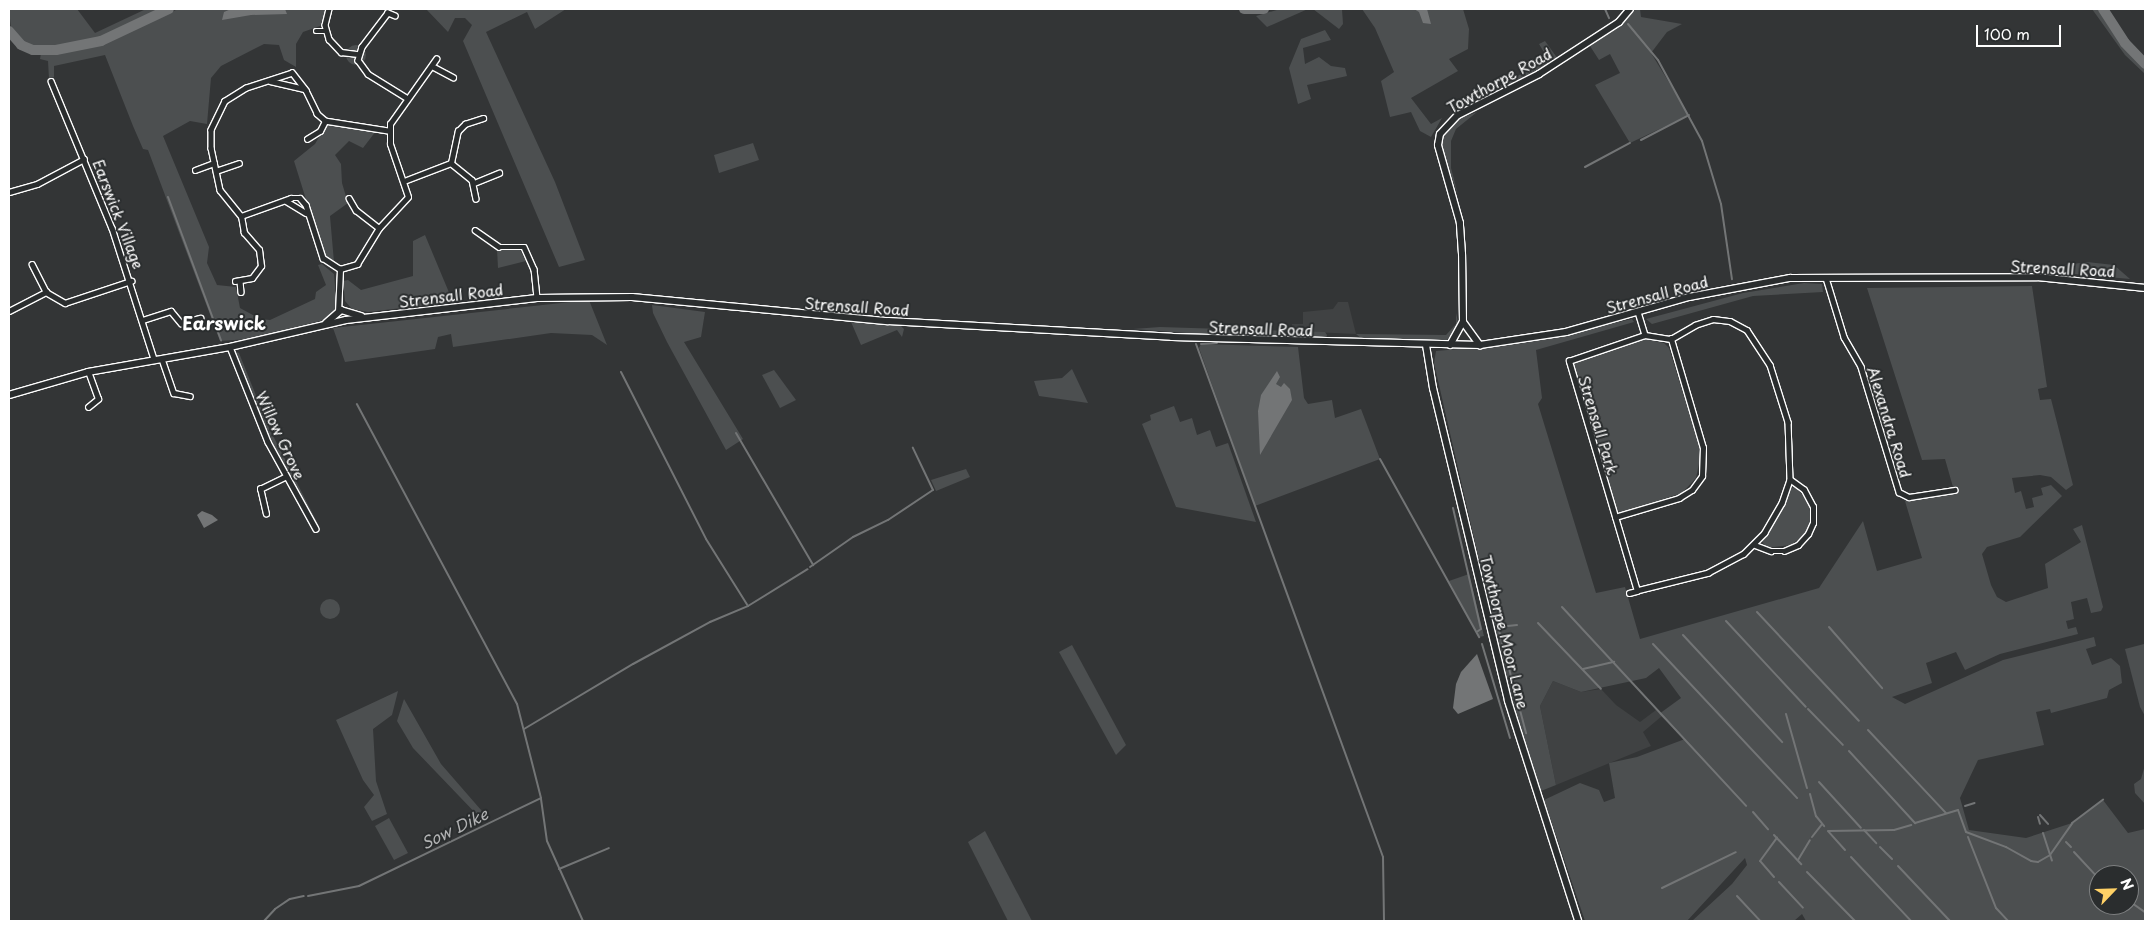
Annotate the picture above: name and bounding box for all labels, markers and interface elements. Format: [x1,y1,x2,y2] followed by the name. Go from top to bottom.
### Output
[1979,15,2064,47] scale bar
[1984,22,2030,45] text: 100 m
[1443,44,1555,116] street label: Towthorpe Road
[90,156,148,272] street label: Earswick Village
[2010,256,2116,280] street label: Strensall Road
[1604,272,1710,316] street label: Strensall Road
[398,280,504,310] street label: Strensall Road
[804,293,910,319] street label: Strensall Road
[182,312,266,334] district label: Earswick
[1208,317,1314,339] street label: Strensall Road
[1865,364,1915,480] street label: Alexandra Road
[1575,373,1623,477] street label: Strensall Park
[253,388,309,482] street label: Willow Grove
[1477,553,1533,711] street label: Towthorpe Moor Lane
[418,804,490,852] water label: Sow Dike
[2089,865,2139,915] north arrow
[2115,875,2139,893] text: N

